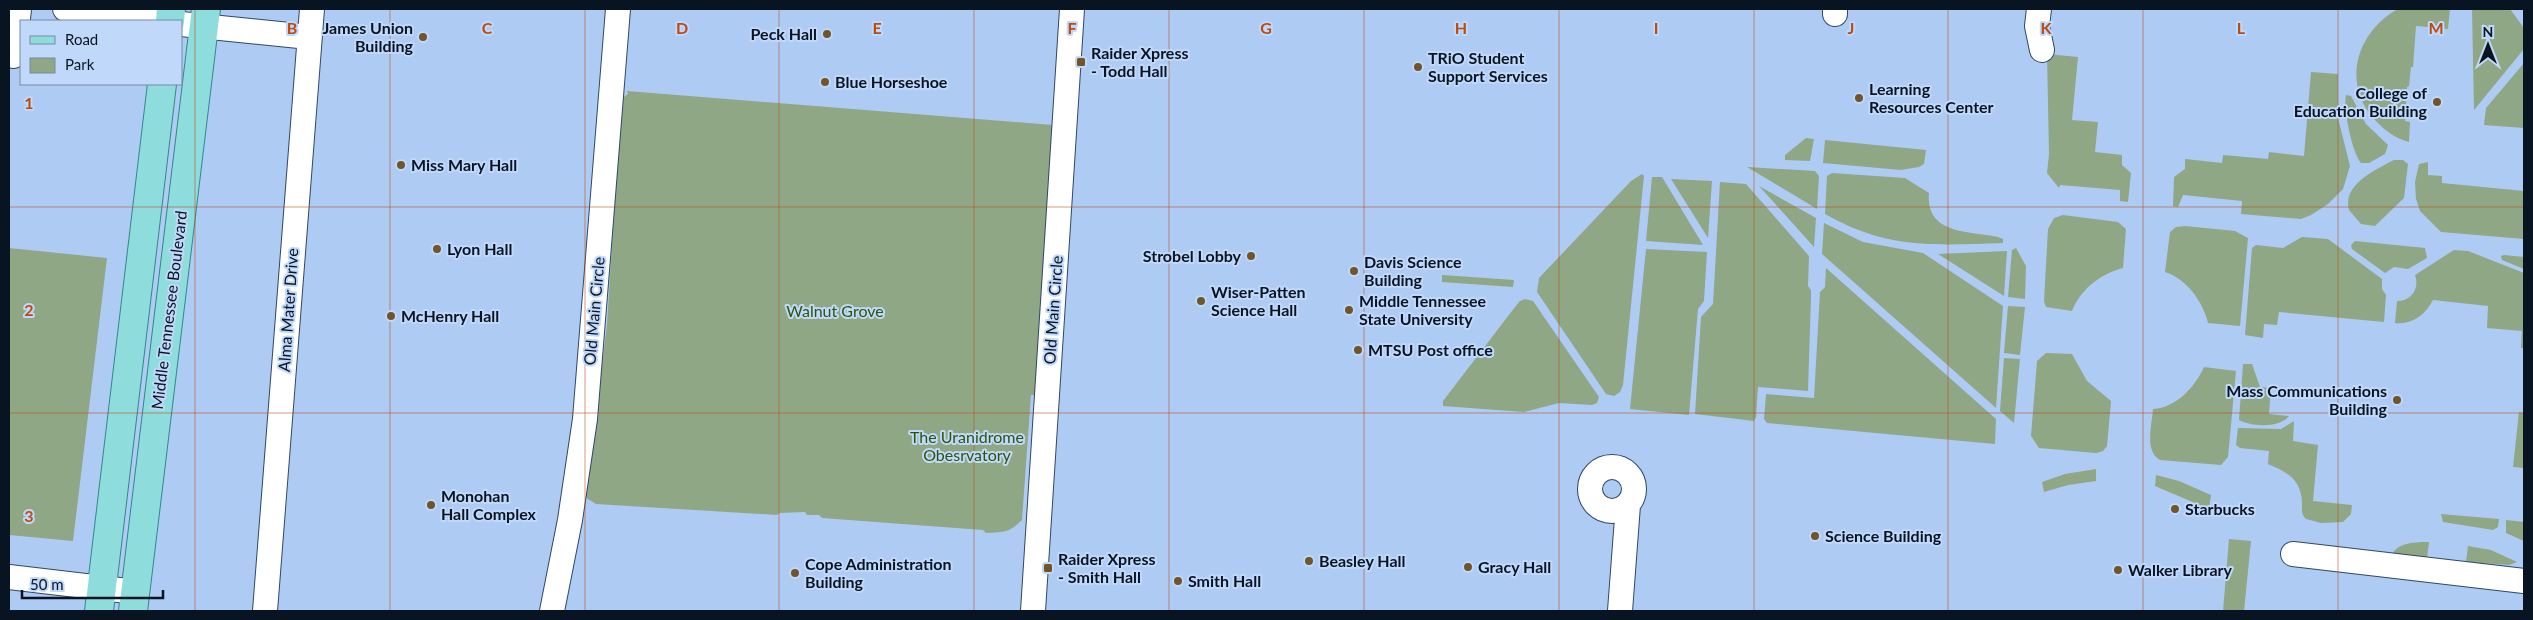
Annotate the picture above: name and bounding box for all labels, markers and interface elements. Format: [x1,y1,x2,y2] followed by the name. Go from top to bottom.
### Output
[287,18,297,37] text: B
[323,18,414,55] place label: James Union Building
[482,18,493,37] text: C
[676,18,688,37] text: D
[872,18,882,37] text: E
[1067,18,1077,37] text: F
[1260,18,1272,37] text: G
[1455,18,1467,37] text: H
[1654,18,1658,37] text: I
[1848,18,1854,37] text: J
[2041,18,2053,37] text: K
[2237,18,2246,37] text: L
[2428,18,2444,37] text: M
[20,20,182,85] legend
[2463,20,2513,70] north arrow
[2483,23,2493,40] text: N
[751,24,817,43] place label: Peck Hall
[821,28,833,40] marker: Peck Hall
[65,30,98,48] text: Road
[417,31,429,43] marker: James Union Building
[1091,43,1188,80] place label: Raider Xpress - Todd Hall
[1428,48,1548,85] place label: TRiO Student Support Services
[65,55,95,73] text: Park
[1075,56,1087,68] marker: Raider Xpress - Todd Hall
[1412,61,1424,73] marker: TRiO Student Support Services
[835,72,948,91] place label: Blue Horseshoe
[819,76,831,88] marker: Blue Horseshoe
[1869,79,1994,116] place label: Learning Resources Center
[2294,83,2428,120] place label: College of Education Building
[1853,92,1865,104] marker: Learning Resources Center
[24,93,34,112] text: 1
[2431,96,2443,108] marker: College of Education Building
[411,155,517,174] place label: Miss Mary Hall
[395,159,407,171] marker: Miss Mary Hall
[147,209,190,410] street label: Middle Tennessee Boulevard
[447,239,512,258] place label: Lyon Hall
[431,243,443,255] marker: Lyon Hall
[1143,246,1242,265] place label: Strobel Lobby
[274,247,301,373] street label: Alma Mater Drive
[1245,250,1257,262] marker: Strobel Lobby
[1364,252,1462,289] place label: Davis Science Building
[1039,255,1066,365] street label: Old Main Circle
[579,256,608,366] street label: Old Main Circle
[1348,265,1360,277] marker: Davis Science Building
[1211,282,1306,319] place label: Wiser-Patten Science Hall
[1359,291,1487,328] place label: Middle Tennessee State University
[1195,295,1207,307] marker: Wiser-Patten Science Hall
[24,300,34,319] text: 2
[786,301,884,320] park label: Walnut Grove
[1343,304,1355,316] marker: Middle Tennessee State University
[401,306,499,325] place label: McHenry Hall
[385,310,397,322] marker: McHenry Hall
[1368,340,1493,359] place label: MTSU Post office
[1352,344,1364,356] marker: MTSU Post office
[2226,381,2388,418] place label: Mass Communications Building
[2391,394,2403,406] marker: Mass Communications Building
[910,427,1024,464] park label: The Uranidrome Obesrvatory
[441,486,537,523] place label: Monohan Hall Complex
[425,499,437,511] marker: Monohan Hall Complex
[2185,499,2255,518] place label: Starbucks
[2169,503,2181,515] marker: Starbucks
[24,506,34,525] text: 3
[1825,526,1942,545] place label: Science Building
[1809,530,1821,542] marker: Science Building
[1058,549,1155,586] place label: Raider Xpress - Smith Hall
[1319,551,1406,570] place label: Beasley Hall
[805,554,952,591] place label: Cope Administration Building
[1303,555,1315,567] marker: Beasley Hall
[1478,557,1551,576] place label: Gracy Hall
[2128,560,2233,579] place label: Walker Library
[1462,561,1474,573] marker: Gracy Hall
[1042,562,1054,574] marker: Raider Xpress - Smith Hall
[2112,564,2124,576] marker: Walker Library
[789,567,801,579] marker: Cope Administration Building
[22,568,164,600] scale bar
[1188,571,1261,590] place label: Smith Hall
[30,575,64,593] text: 50 m
[1172,575,1184,587] marker: Smith Hall

